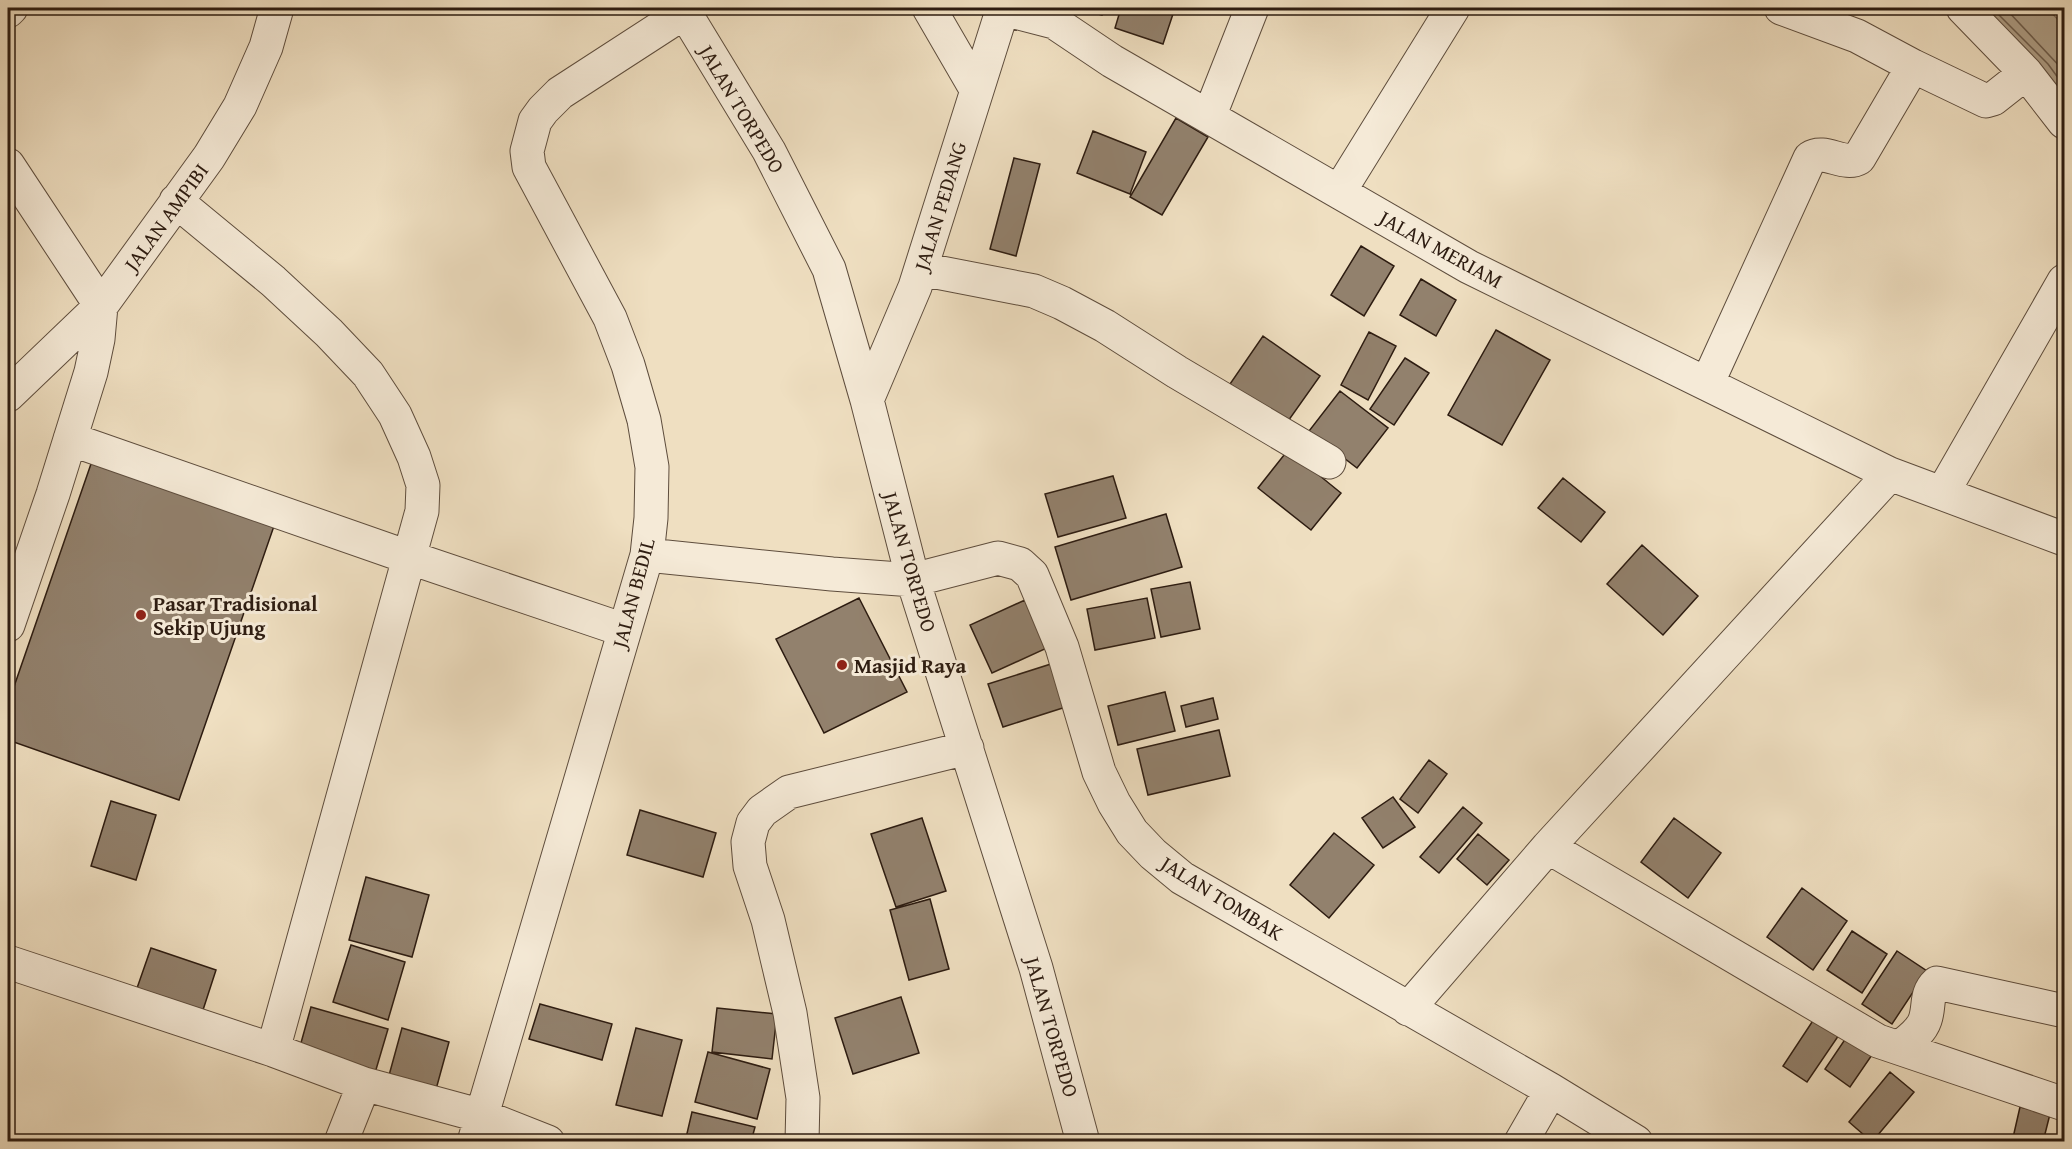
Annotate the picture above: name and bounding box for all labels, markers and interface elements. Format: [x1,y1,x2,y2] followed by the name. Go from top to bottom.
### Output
[690,36,793,179] street label: JALAN TORPEDO
[905,138,974,277] street label: JALAN PEDANG
[114,157,216,280] street label: JALAN AMPIBI
[1371,201,1508,296] street label: JALAN MERIAM
[874,485,945,636] street label: JALAN TORPEDO
[603,535,663,654] street label: JALAN BEDIL
[153,588,318,643] place label: Pasar Tradisional Sekip Ujung
[134,608,148,622] marker: Pasar Tradisional Sekip Ujung
[854,650,967,681] place label: Masjid Raya
[835,658,849,672] marker: Masjid Raya
[1152,846,1290,948] street label: JALAN TOMBAK
[1016,950,1087,1101] street label: JALAN TORPEDO

